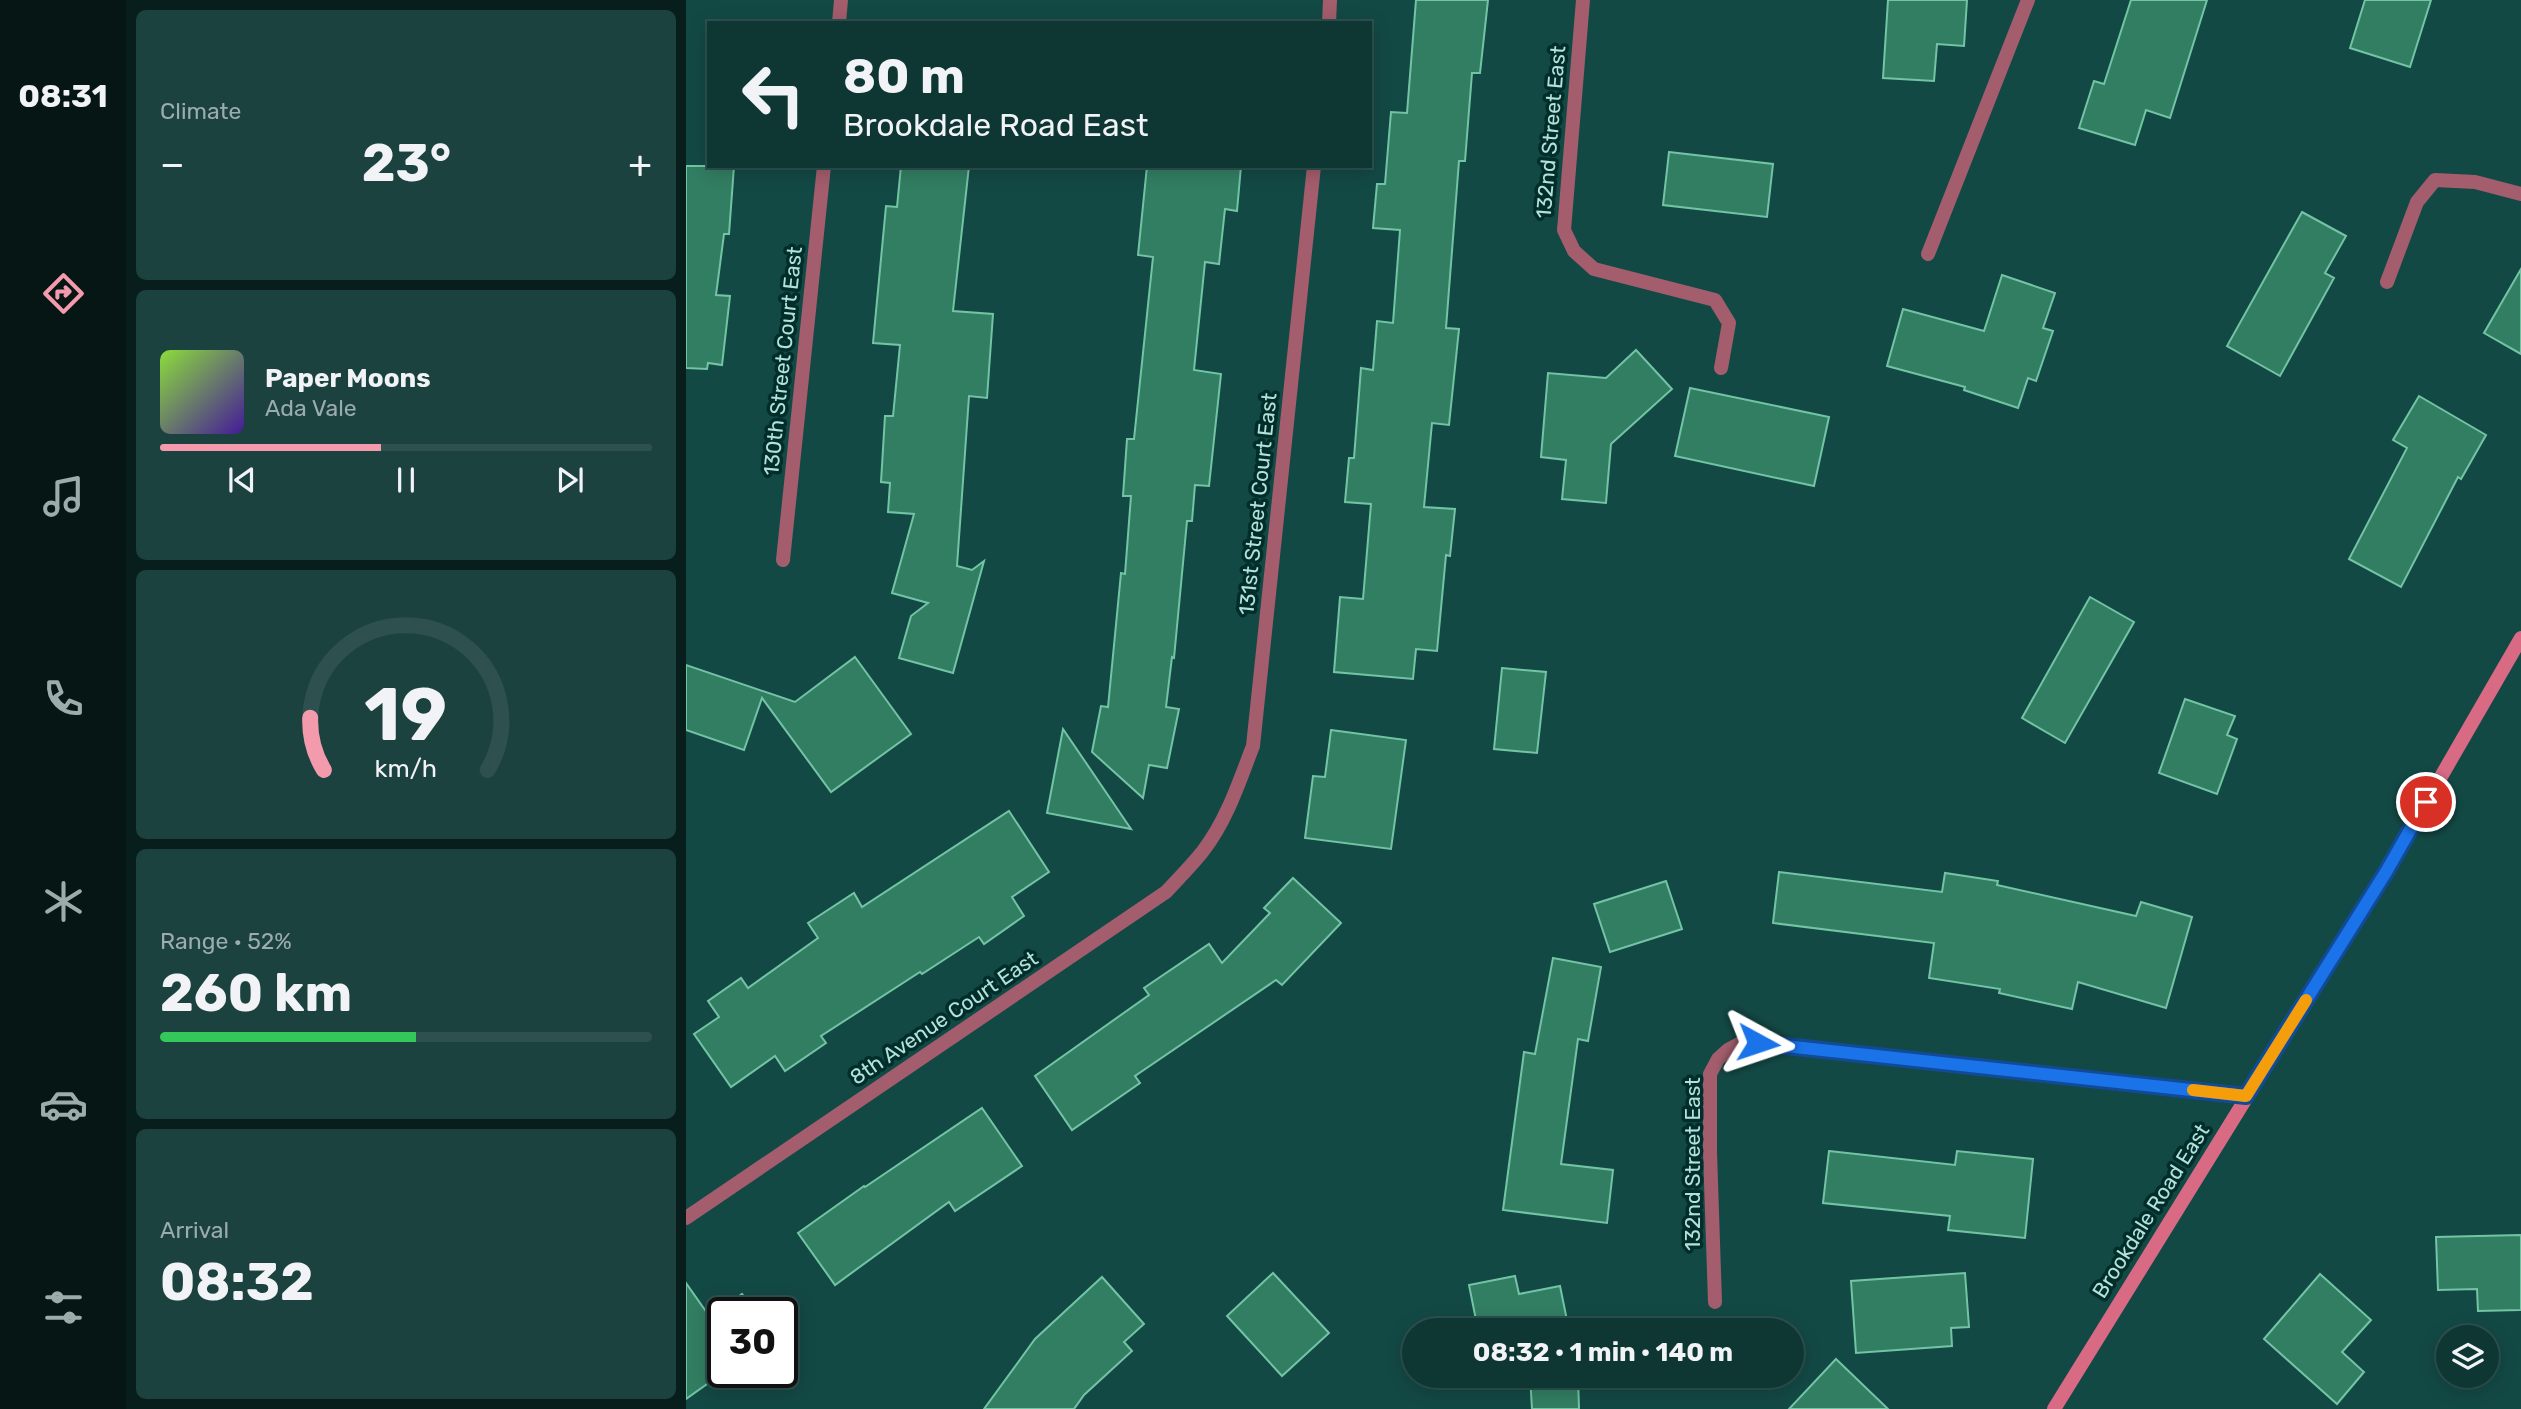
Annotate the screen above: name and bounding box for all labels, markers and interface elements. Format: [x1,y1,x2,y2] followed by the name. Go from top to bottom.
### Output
[1530,45,1571,219] street label: 132nd Street East
[843,47,965,105] text: 80 m
[728,49,819,140] icon: left
[18,77,108,115] text: 08:31
[160,97,241,125] text: Climate
[843,106,1149,144] text: Brookdale Road East
[362,132,451,194] text: 23°
[160,141,185,187] text: −
[628,141,652,187] text: +
[758,245,807,477] street label: 130th Street Court East
[39,269,88,318] icon: directions
[265,363,431,394] text: Paper Moons
[1233,392,1282,616] street label: 131st Street Court East
[265,394,357,422] text: Ada Vale
[223,461,261,499] icon: previous
[387,461,425,499] icon: pause
[551,461,589,499] icon: next
[39,472,88,521] icon: music
[365,673,447,759] text: 19
[39,674,88,723] icon: phone
[375,754,437,783] text: km/h
[2396,772,2456,832] pin
[2407,783,2445,821] icon: arrive
[39,877,88,926] icon: climate
[160,927,292,955] text: Range · 52%
[845,945,1042,1090] street label: 8th Avenue Court East
[160,962,352,1024] text: 260 km
[1721,1006,1795,1080] position arrow
[1680,1077,1705,1251] street label: 132nd Street East
[39,1080,88,1129] icon: car
[2087,1119,2214,1302] street label: Brookdale Road East
[160,1216,229,1244] text: Arrival
[160,1251,314,1313] text: 08:32
[39,1283,88,1332] icon: filters
[707,1297,798,1388] speed limit sign: 30
[2436,1325,2499,1388] map controls
[2436,1325,2499,1388] button: layers
[1473,1337,1733,1368] text: 08:32 · 1 min · 140 m

